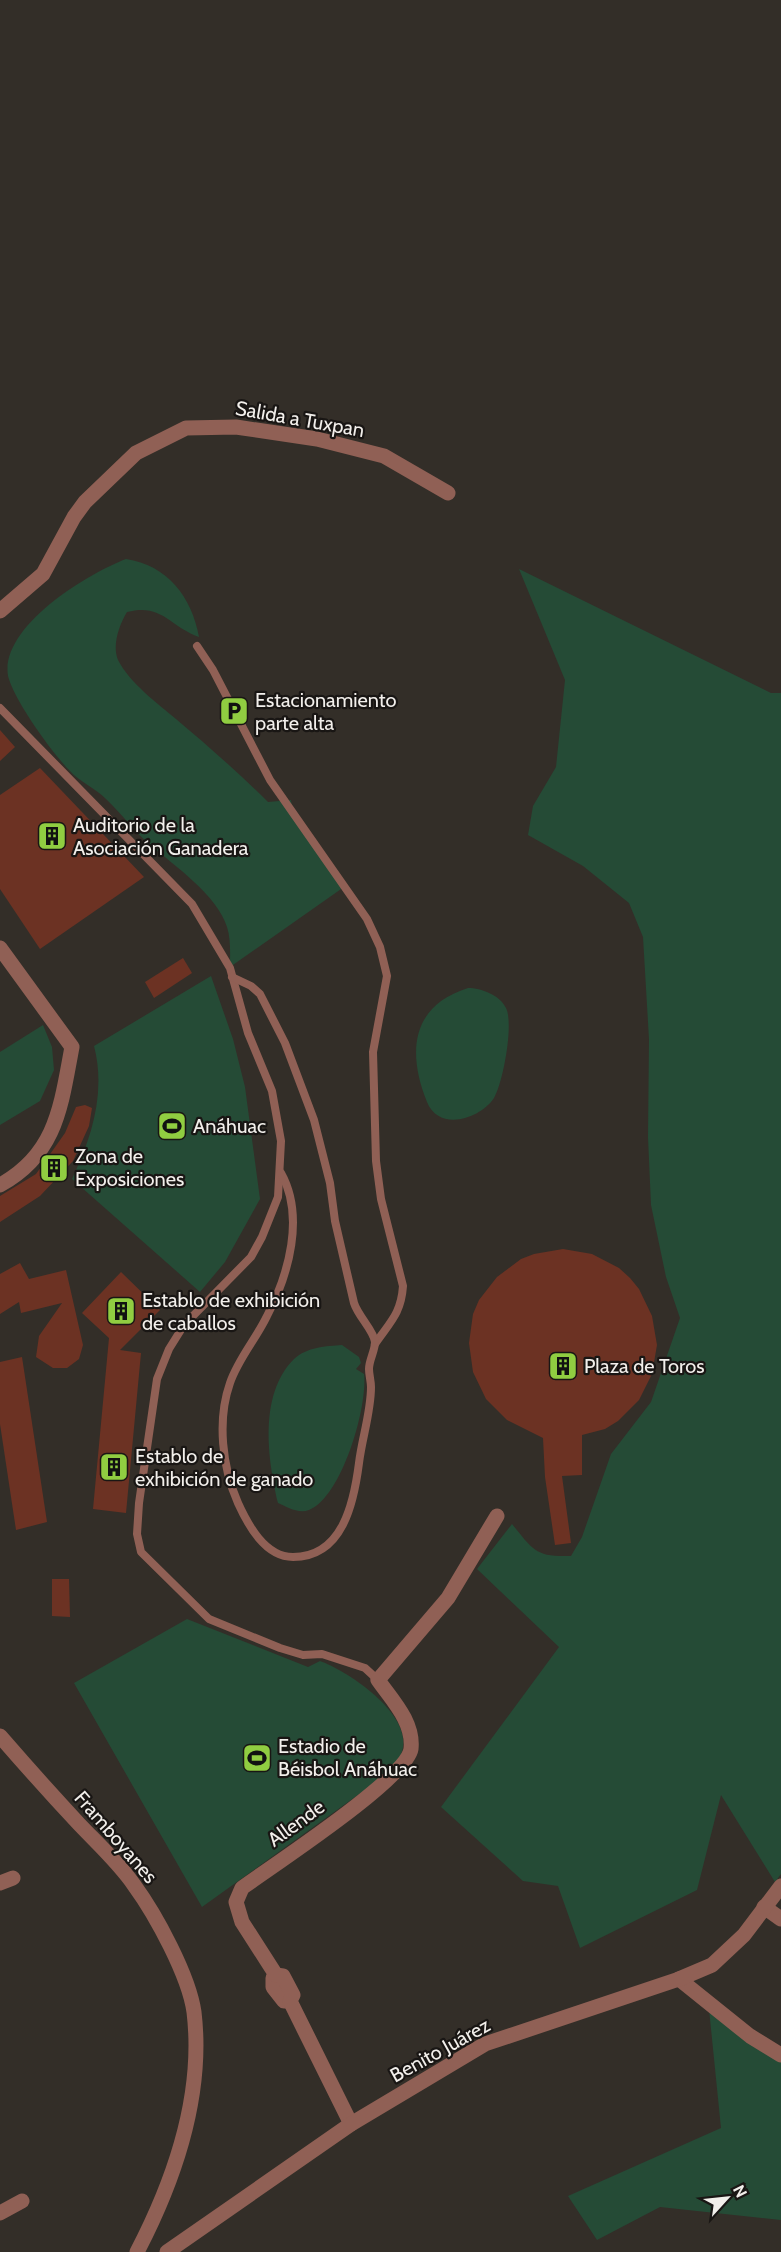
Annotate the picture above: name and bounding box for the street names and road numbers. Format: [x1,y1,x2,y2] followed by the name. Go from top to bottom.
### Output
[234,396,366,442] street label: Salida a Tuxpan
[70,1786,162,1888] street label: Framboyanes
[263,1794,329,1852] street label: Allende
[386,2013,494,2087] street label: Benito Juárez

